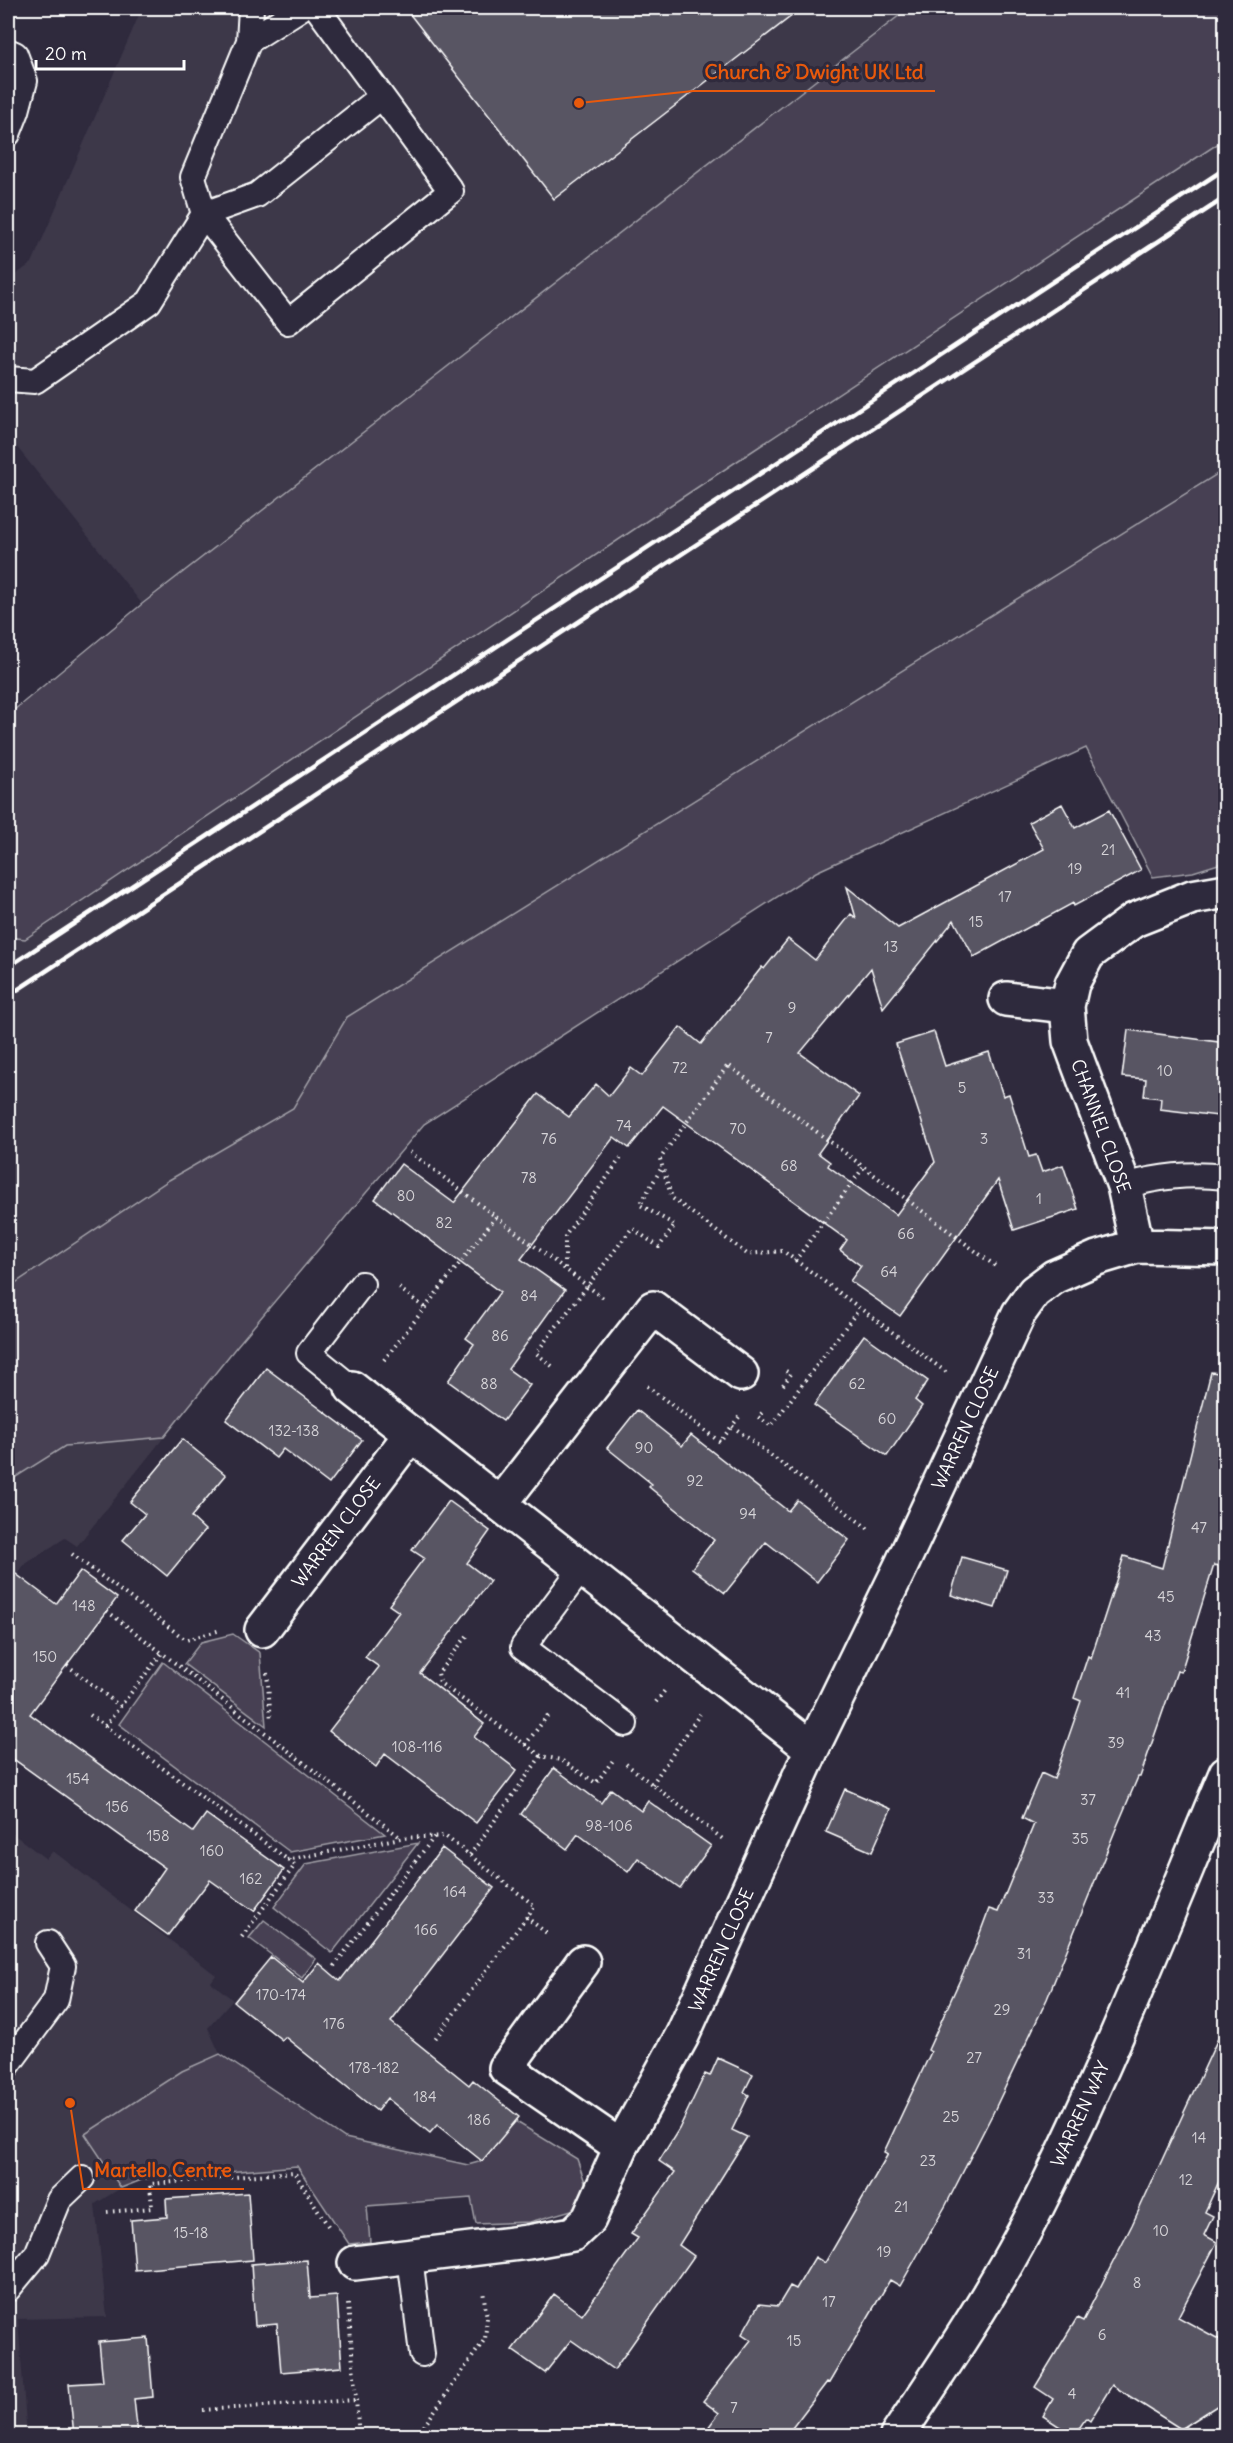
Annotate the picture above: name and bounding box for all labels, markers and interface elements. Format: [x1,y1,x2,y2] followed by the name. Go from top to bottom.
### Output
[36,33,184,71] scale bar
[45,42,87,65] text: 20 m
[693,53,935,91] callout: Church & Dwight UK Ltd
[705,59,924,84] text: Church & Dwight UK Ltd
[1101,840,1115,859] house number: 21
[1068,859,1082,878] house number: 19
[998,887,1012,906] house number: 17
[969,912,983,931] house number: 15
[884,937,898,956] house number: 13
[788,998,796,1017] house number: 9
[765,1028,773,1047] house number: 7
[1066,1056,1136,1196] street label: CHANNEL CLOSE
[672,1058,688,1077] house number: 72
[1157,1061,1173,1080] house number: 10
[958,1078,966,1097] house number: 5
[616,1116,632,1135] house number: 74
[729,1119,747,1138] house number: 70
[541,1129,557,1148] house number: 76
[980,1129,988,1148] house number: 3
[780,1156,798,1175] house number: 68
[521,1168,537,1187] house number: 78
[397,1186,415,1205] house number: 80
[1036,1189,1042,1208] house number: 1
[436,1213,452,1232] house number: 82
[897,1224,915,1243] house number: 66
[880,1262,898,1281] house number: 64
[520,1286,538,1305] house number: 84
[491,1326,509,1345] house number: 86
[926,1363,1004,1493] street label: WARREN CLOSE
[480,1374,498,1393] house number: 88
[849,1374,865,1393] house number: 62
[878,1409,896,1428] house number: 60
[268,1421,320,1440] house number: 132-138
[635,1438,653,1457] house number: 90
[687,1471,703,1490] house number: 92
[287,1472,385,1592] street label: WARREN CLOSE
[739,1504,757,1523] house number: 94
[1191,1518,1207,1537] house number: 47
[1157,1587,1175,1606] house number: 45
[72,1596,96,1615] house number: 148
[1144,1626,1162,1645] house number: 43
[33,1647,57,1666] house number: 150
[1116,1683,1130,1702] house number: 41
[1107,1733,1125,1752] house number: 39
[392,1737,442,1756] house number: 108-116
[66,1769,90,1788] house number: 154
[1080,1790,1096,1809] house number: 37
[105,1797,129,1816] house number: 156
[585,1816,633,1835] house number: 98-106
[146,1826,170,1845] house number: 158
[1071,1829,1089,1848] house number: 35
[200,1841,224,1860] house number: 160
[240,1869,262,1888] house number: 162
[443,1882,467,1901] house number: 164
[683,1885,759,2015] street label: WARREN CLOSE
[1037,1888,1055,1907] house number: 33
[414,1920,438,1939] house number: 166
[1017,1944,1031,1963] house number: 31
[256,1985,307,2004] house number: 170-174
[994,2000,1010,2019] house number: 29
[323,2014,345,2033] house number: 176
[966,2048,982,2067] house number: 27
[1045,2057,1115,2171] street label: WARREN WAY
[349,2058,399,2077] house number: 178-182
[413,2087,437,2106] house number: 184
[943,2107,959,2126] house number: 25
[467,2110,491,2129] house number: 186
[1192,2128,1207,2147] house number: 14
[83,2151,244,2189] callout: Martello Centre
[920,2151,936,2170] house number: 23
[94,2157,232,2182] text: Martello Centre
[1179,2170,1193,2189] house number: 12
[894,2197,908,2216] house number: 21
[1153,2221,1169,2240] house number: 10
[174,2223,208,2242] house number: 15-18
[877,2242,891,2261] house number: 19
[1133,2273,1141,2292] house number: 8
[822,2292,836,2311] house number: 17
[1098,2325,1106,2344] house number: 6
[787,2331,801,2350] house number: 15
[1068,2384,1077,2403] house number: 4
[730,2398,738,2417] house number: 7

